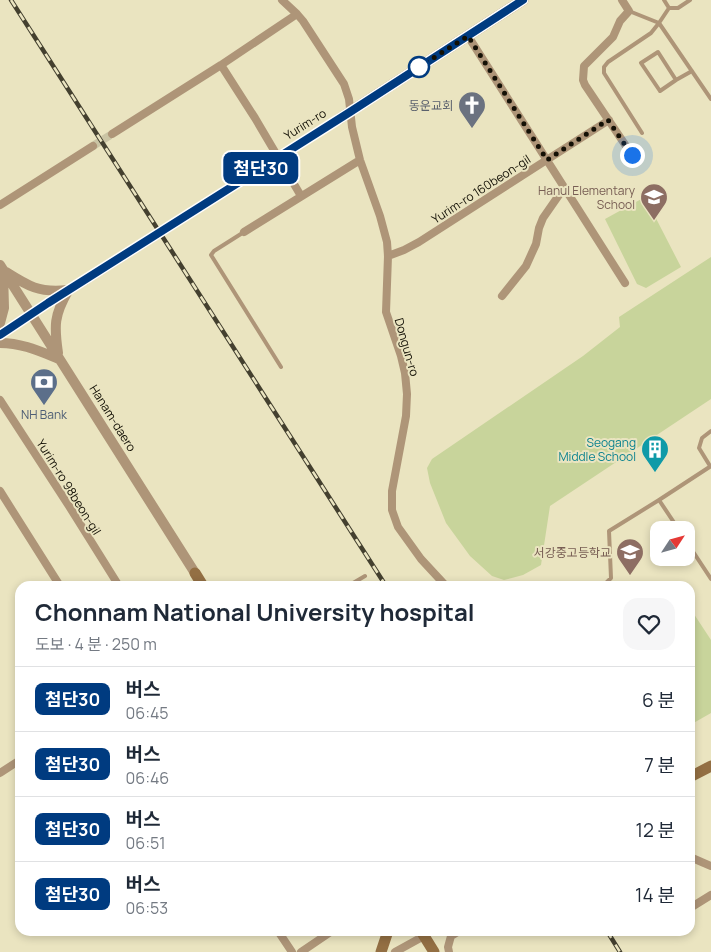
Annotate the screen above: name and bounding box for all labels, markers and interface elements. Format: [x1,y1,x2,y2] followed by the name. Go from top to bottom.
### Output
[408,56,430,78] unlabelled marker
[457,90,487,129] church icon: 동운교회
[409,97,453,114] place label: 동운교회
[281,104,329,144] street label: Yurim-ro
[620,143,645,168] your location
[428,151,534,227] street label: Yurim-ro 160beon-gil
[226,152,296,184] line badge: 첨단30
[233,156,289,180] text: 첨단30
[538,182,636,213] place label: Hanul Elementary School
[639,182,669,221] school or university icon: Hanul Elementary School
[391,316,423,378] street label: Dongun-ro
[29,367,59,406] bank icon: NH Bank
[86,381,140,455] street label: Hanam-daero
[21,406,68,423] place label: NH Bank
[559,434,636,465] place label: Seogang Middle School
[640,434,670,473] building icon: Seogang Middle School
[33,436,105,538] street label: Yurim-ro 98beon-gil
[650,521,695,566] north arrow
[650,521,695,566] map controls
[615,537,645,576] school or university icon: 서강중고등학교
[534,544,611,561] place label: 서강중고등학교
[35,595,475,628] text: Chonnam National University hospital
[623,598,675,650] button: heart
[35,633,157,655] text: 도보 · 4 분 · 250 m
[125,676,160,702] text: 버스
[45,687,100,711] text: 첨단30
[642,687,675,713] text: 6 분
[125,702,169,724] text: 06:45
[125,741,160,767] text: 버스
[45,752,100,776] text: 첨단30
[644,752,675,778] text: 7 분
[125,767,169,789] text: 06:46
[125,806,160,832] text: 버스
[45,817,100,841] text: 첨단30
[635,817,675,843] text: 12 분
[125,832,165,854] text: 06:51
[125,871,160,897] text: 버스
[45,882,100,906] text: 첨단30
[635,882,675,908] text: 14 분
[125,897,168,919] text: 06:53

